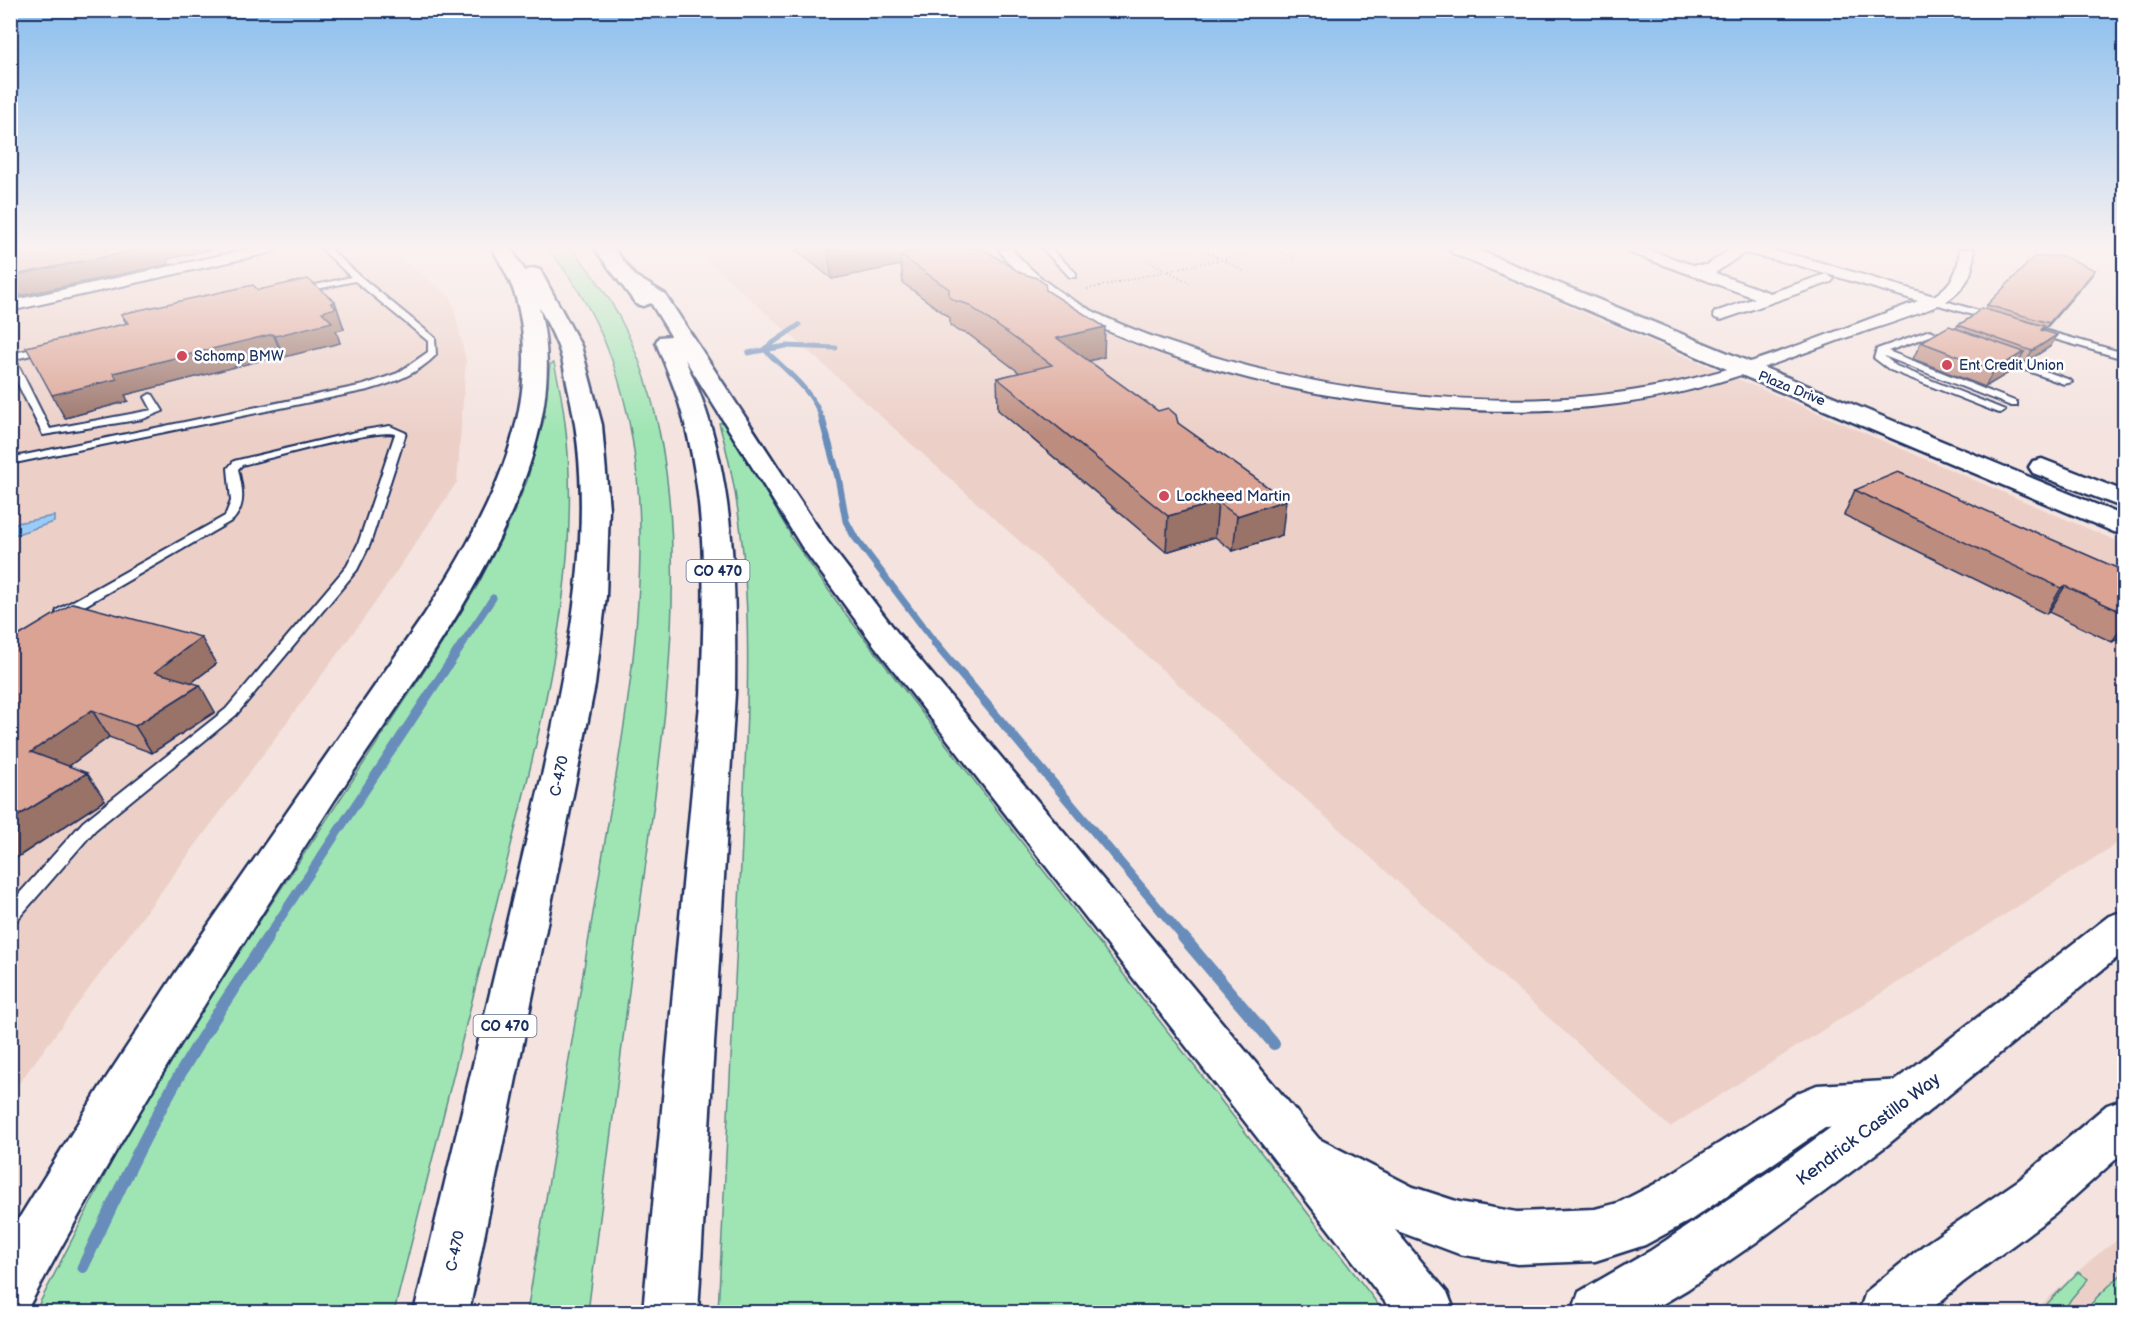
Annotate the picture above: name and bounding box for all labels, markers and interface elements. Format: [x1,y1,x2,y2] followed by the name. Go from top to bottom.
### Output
[194,348,284,365] place label: Schomp BMW
[175,349,189,363] marker: Schomp BMW
[1959,357,2064,374] place label: Ent Credit Union
[1940,358,1954,372] marker: Ent Credit Union
[1756,367,1828,410] street label: Plaza Drive
[1176,487,1290,506] place label: Lockheed Martin
[1157,489,1171,503] marker: Lockheed Martin
[686,560,750,582] road number: CO 470
[546,754,573,798] street label: C-470
[474,1015,536,1037] road number: CO 470
[1792,1068,1945,1190] street label: Kendrick Castillo Way
[442,1229,469,1273] street label: C-470

